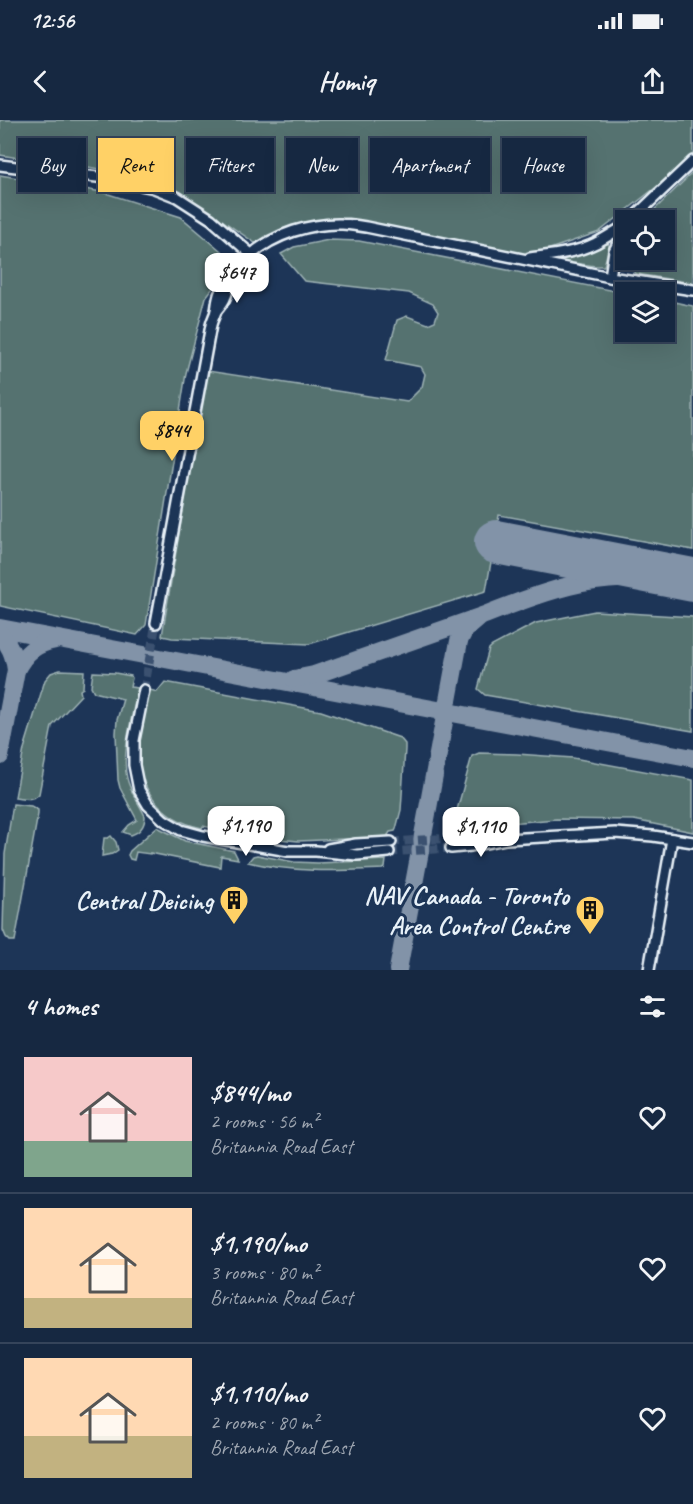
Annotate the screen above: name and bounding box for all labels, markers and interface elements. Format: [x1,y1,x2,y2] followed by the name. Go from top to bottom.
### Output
[30,7,74,35] text: 12:56
[318,64,375,98] text: Homiq
[24,65,57,98] icon: back
[636,65,669,98] icon: share
[18,138,86,192] chip: Buy
[98,138,174,192] chip: Rent
[186,138,274,192] chip: Filters
[286,138,358,192] chip: New
[370,138,490,192] chip: Apartment
[502,138,585,192] chip: House
[615,210,675,342] map controls
[615,210,675,270] button: locate
[201,253,273,304] pin: $647
[219,260,255,285] text: $647
[615,282,675,342] button: layers
[136,411,208,462] pin: $844
[154,418,190,443] text: $844
[197,806,295,857] pin: $1,190
[432,807,530,858] pin: $1,110
[222,813,270,838] text: $1,190
[457,814,505,839] text: $1,110
[364,879,571,942] place label: NAV Canada - Toronto Area Control Centre
[76,884,216,917] place label: Central Deicing
[218,884,250,926] building icon: Central Deicing
[574,894,606,936] building icon: NAV Canada - Toronto Area Control Centre
[24,990,97,1023] text: 4 homes
[636,990,669,1023] icon: filters
[210,1076,290,1109] text: $844/mo
[72,1081,144,1153] icon: home
[636,1101,669,1134] icon: heart
[210,1109,318,1134] text: 2 rooms · 56 m²
[210,1134,353,1159] text: Britannia Road East
[210,1227,307,1260] text: $1,190/mo
[72,1232,144,1304] icon: home
[636,1252,669,1285] icon: heart
[210,1260,318,1285] text: 3 rooms · 80 m²
[210,1285,353,1310] text: Britannia Road East
[210,1377,307,1410] text: $1,110/mo
[72,1382,144,1454] icon: home
[636,1402,669,1435] icon: heart
[210,1410,318,1435] text: 2 rooms · 80 m²
[210,1435,353,1460] text: Britannia Road East

